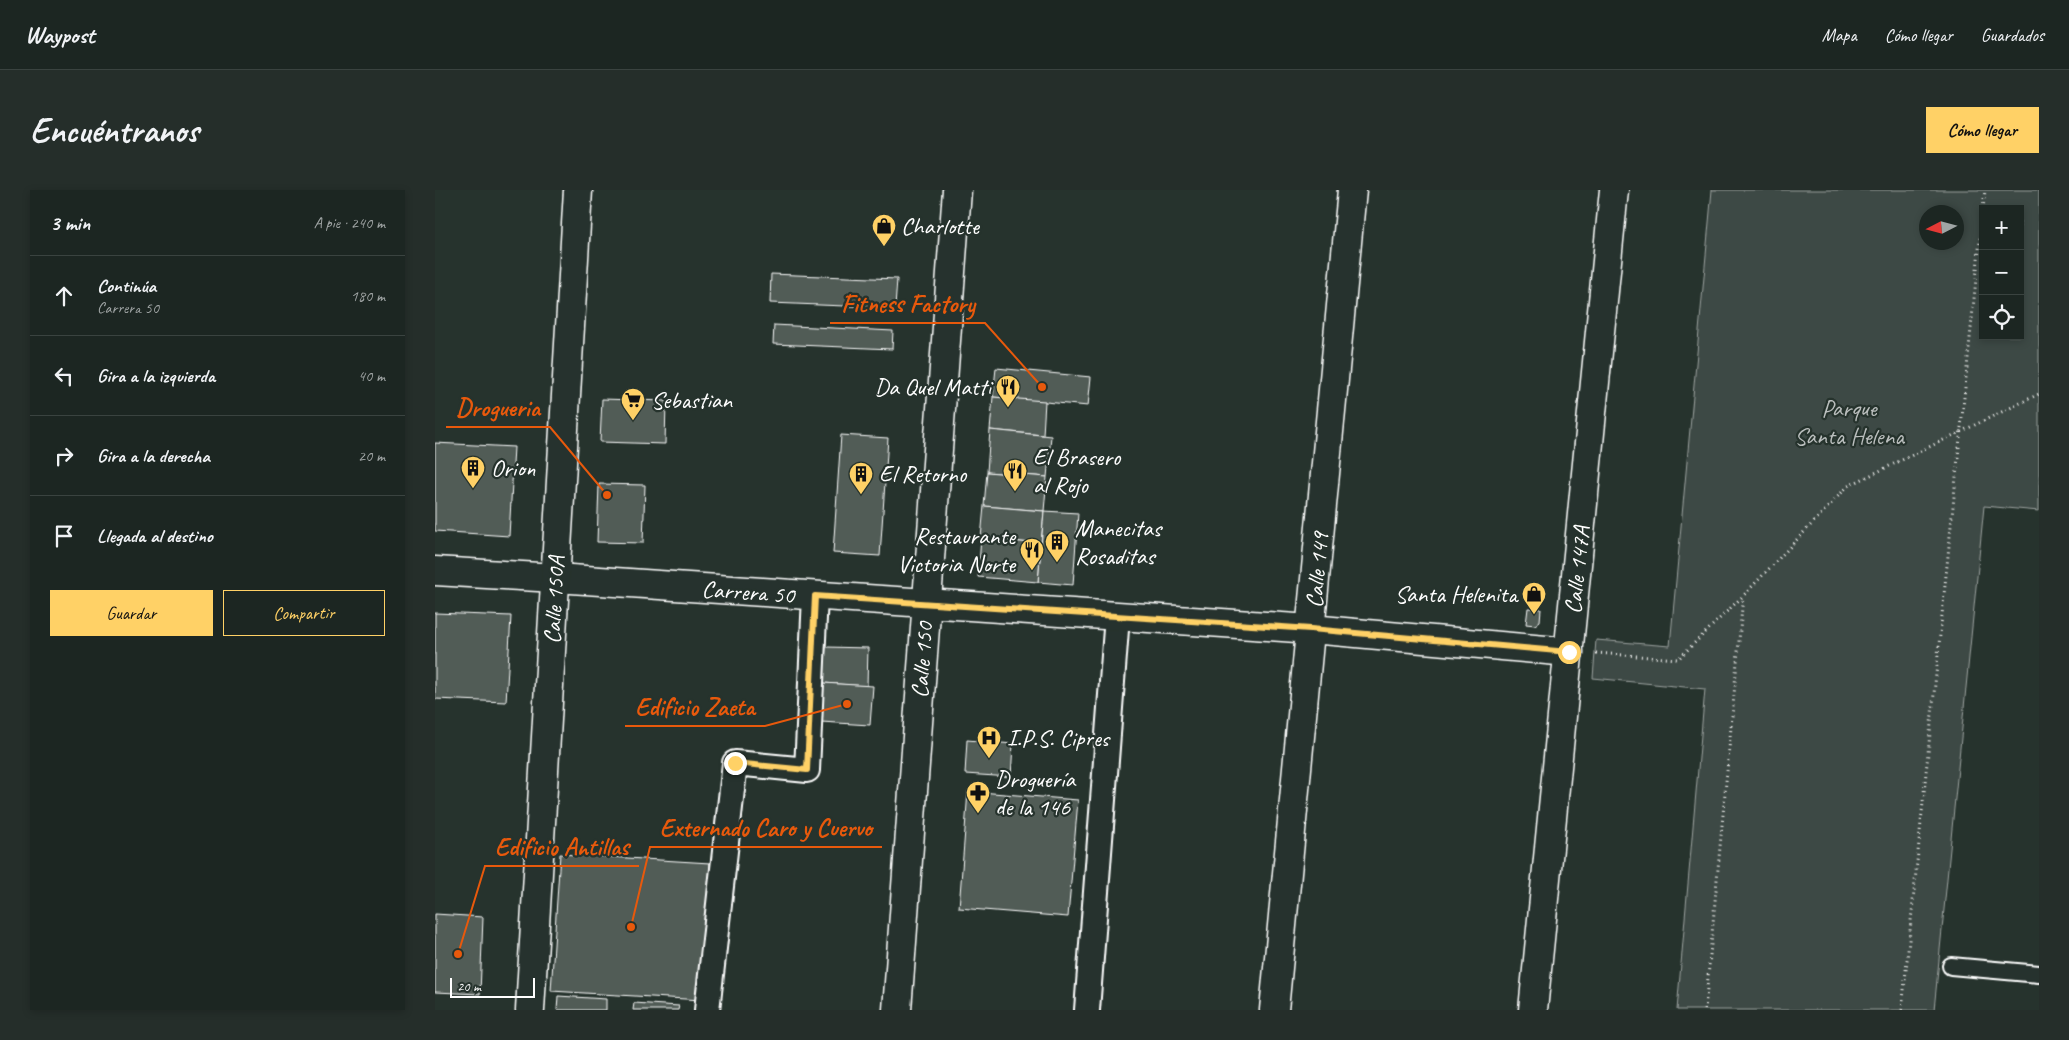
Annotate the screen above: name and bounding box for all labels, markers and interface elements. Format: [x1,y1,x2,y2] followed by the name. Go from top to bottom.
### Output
[25,20,95,50] text: Waypost
[1822,24,1857,46] text: Mapa
[1885,24,1953,46] text: Cómo llegar
[1981,24,2044,46] text: Guardados
[1926,107,2039,153] button: Cómo llegar
[30,108,199,153] text: Encuéntranos
[1919,205,1964,250] north arrow
[1979,205,2024,340] map controls
[1979,205,2024,250] button: +
[50,210,90,236] text: 3 min
[901,211,981,241] place label: Charlotte
[314,213,385,233] text: A pie · 240 m
[871,213,897,247] shop icon: Charlotte
[1979,250,2024,295] button: −
[97,274,156,298] text: Continúa
[50,282,78,310] icon: ahead
[830,283,985,323] callout: Fitness Factory
[351,286,385,306] text: 180 m
[841,288,977,320] text: Fitness Factory
[1979,295,2024,340] button: locate
[97,298,159,318] text: Carrera 50
[50,362,78,390] icon: left
[97,364,215,388] text: Gira a la izquierda
[358,366,385,386] text: 40 m
[874,372,994,402] place label: Da Quel Matti
[995,374,1021,408] restaurant icon: Da Quel Matti
[651,385,733,415] place label: Sebastian
[446,387,550,427] callout: Drogueria
[620,387,646,421] supermarket icon: Sebastian
[456,392,542,424] text: Drogueria
[1794,393,1905,451] park label: Parque Santa Helena
[50,442,78,470] icon: right
[1033,442,1122,500] place label: El Brasero al Rojo
[97,444,210,468] text: Gira a la derecha
[358,446,385,466] text: 20 m
[491,453,536,483] place label: Orion
[460,455,486,489] building icon: Orion
[1002,458,1028,492] restaurant icon: El Brasero al Rojo
[879,459,968,489] place label: El Retorno
[848,461,874,495] building icon: El Retorno
[1075,513,1164,571] place label: Manecitas Rosaditas
[897,521,1017,579] place label: Restaurante Victoria Norte
[50,522,78,550] icon: arrive
[97,524,213,548] text: Llegada al destino
[1557,524,1597,615] street label: Calle 147A
[1044,529,1070,563] building icon: Manecitas Rosaditas
[1299,529,1335,609] street label: Calle 149
[1019,537,1045,571] restaurant icon: Restaurante Victoria Norte
[537,554,571,645] street label: Calle 150A
[701,574,798,610] street label: Carrera 50
[1395,579,1519,609] place label: Santa Helenita
[1521,581,1547,615] shop icon: Santa Helenita
[50,590,213,636] button: Guardar
[223,590,385,636] button: Compartir
[904,619,940,699] street label: Calle 150
[1558,641,1581,664] route start
[625,686,765,726] callout: Edificio Zaeta
[635,691,757,723] text: Edificio Zaeta
[1007,723,1111,753] place label: I.P.S. Cipres
[976,725,1002,759] hospital icon: I.P.S. Cipres
[724,752,747,775] route end
[995,764,1077,822] place label: Droguería de la 146
[965,780,991,814] pharmacy icon: Droguería de la 146
[650,807,882,847] callout: Externado Caro y Cuervo
[660,812,875,844] text: Externado Caro y Cuervo
[485,826,639,866] callout: Edificio Antillas
[495,831,631,863] text: Edificio Antillas
[450,975,535,998] scale bar
[457,978,481,995] text: 20 m

